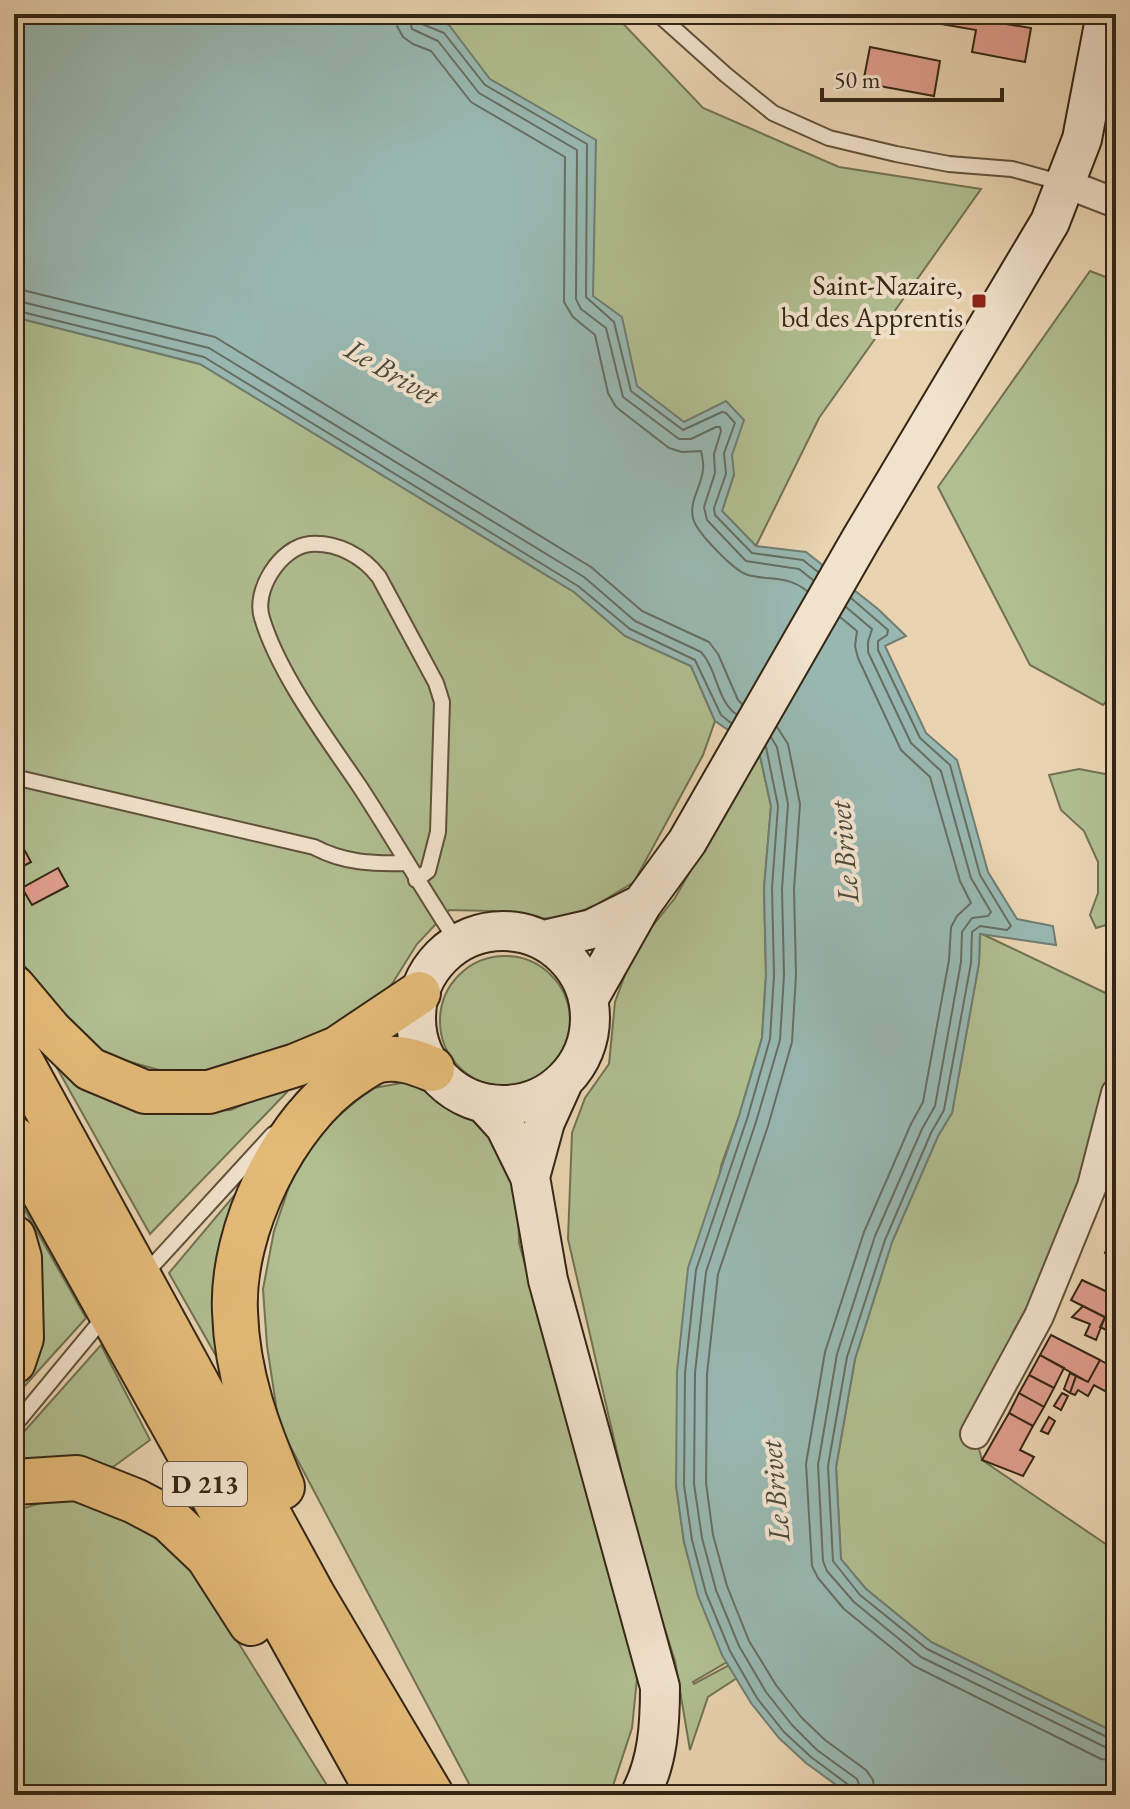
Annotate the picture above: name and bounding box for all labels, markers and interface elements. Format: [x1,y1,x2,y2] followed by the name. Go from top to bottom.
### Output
[822,52,1002,102] scale bar
[834,64,881,95] text: 50 m
[781,267,963,335] place label: Saint-Nazaire, bd des Apprentis
[970,292,988,310] marker: Saint-Nazaire, bd des Apprentis
[337,329,447,415] water label: Le Brivet
[820,798,867,906] water label: Le Brivet
[751,1437,798,1545] water label: Le Brivet
[163,1462,247,1506] road number: D 213

